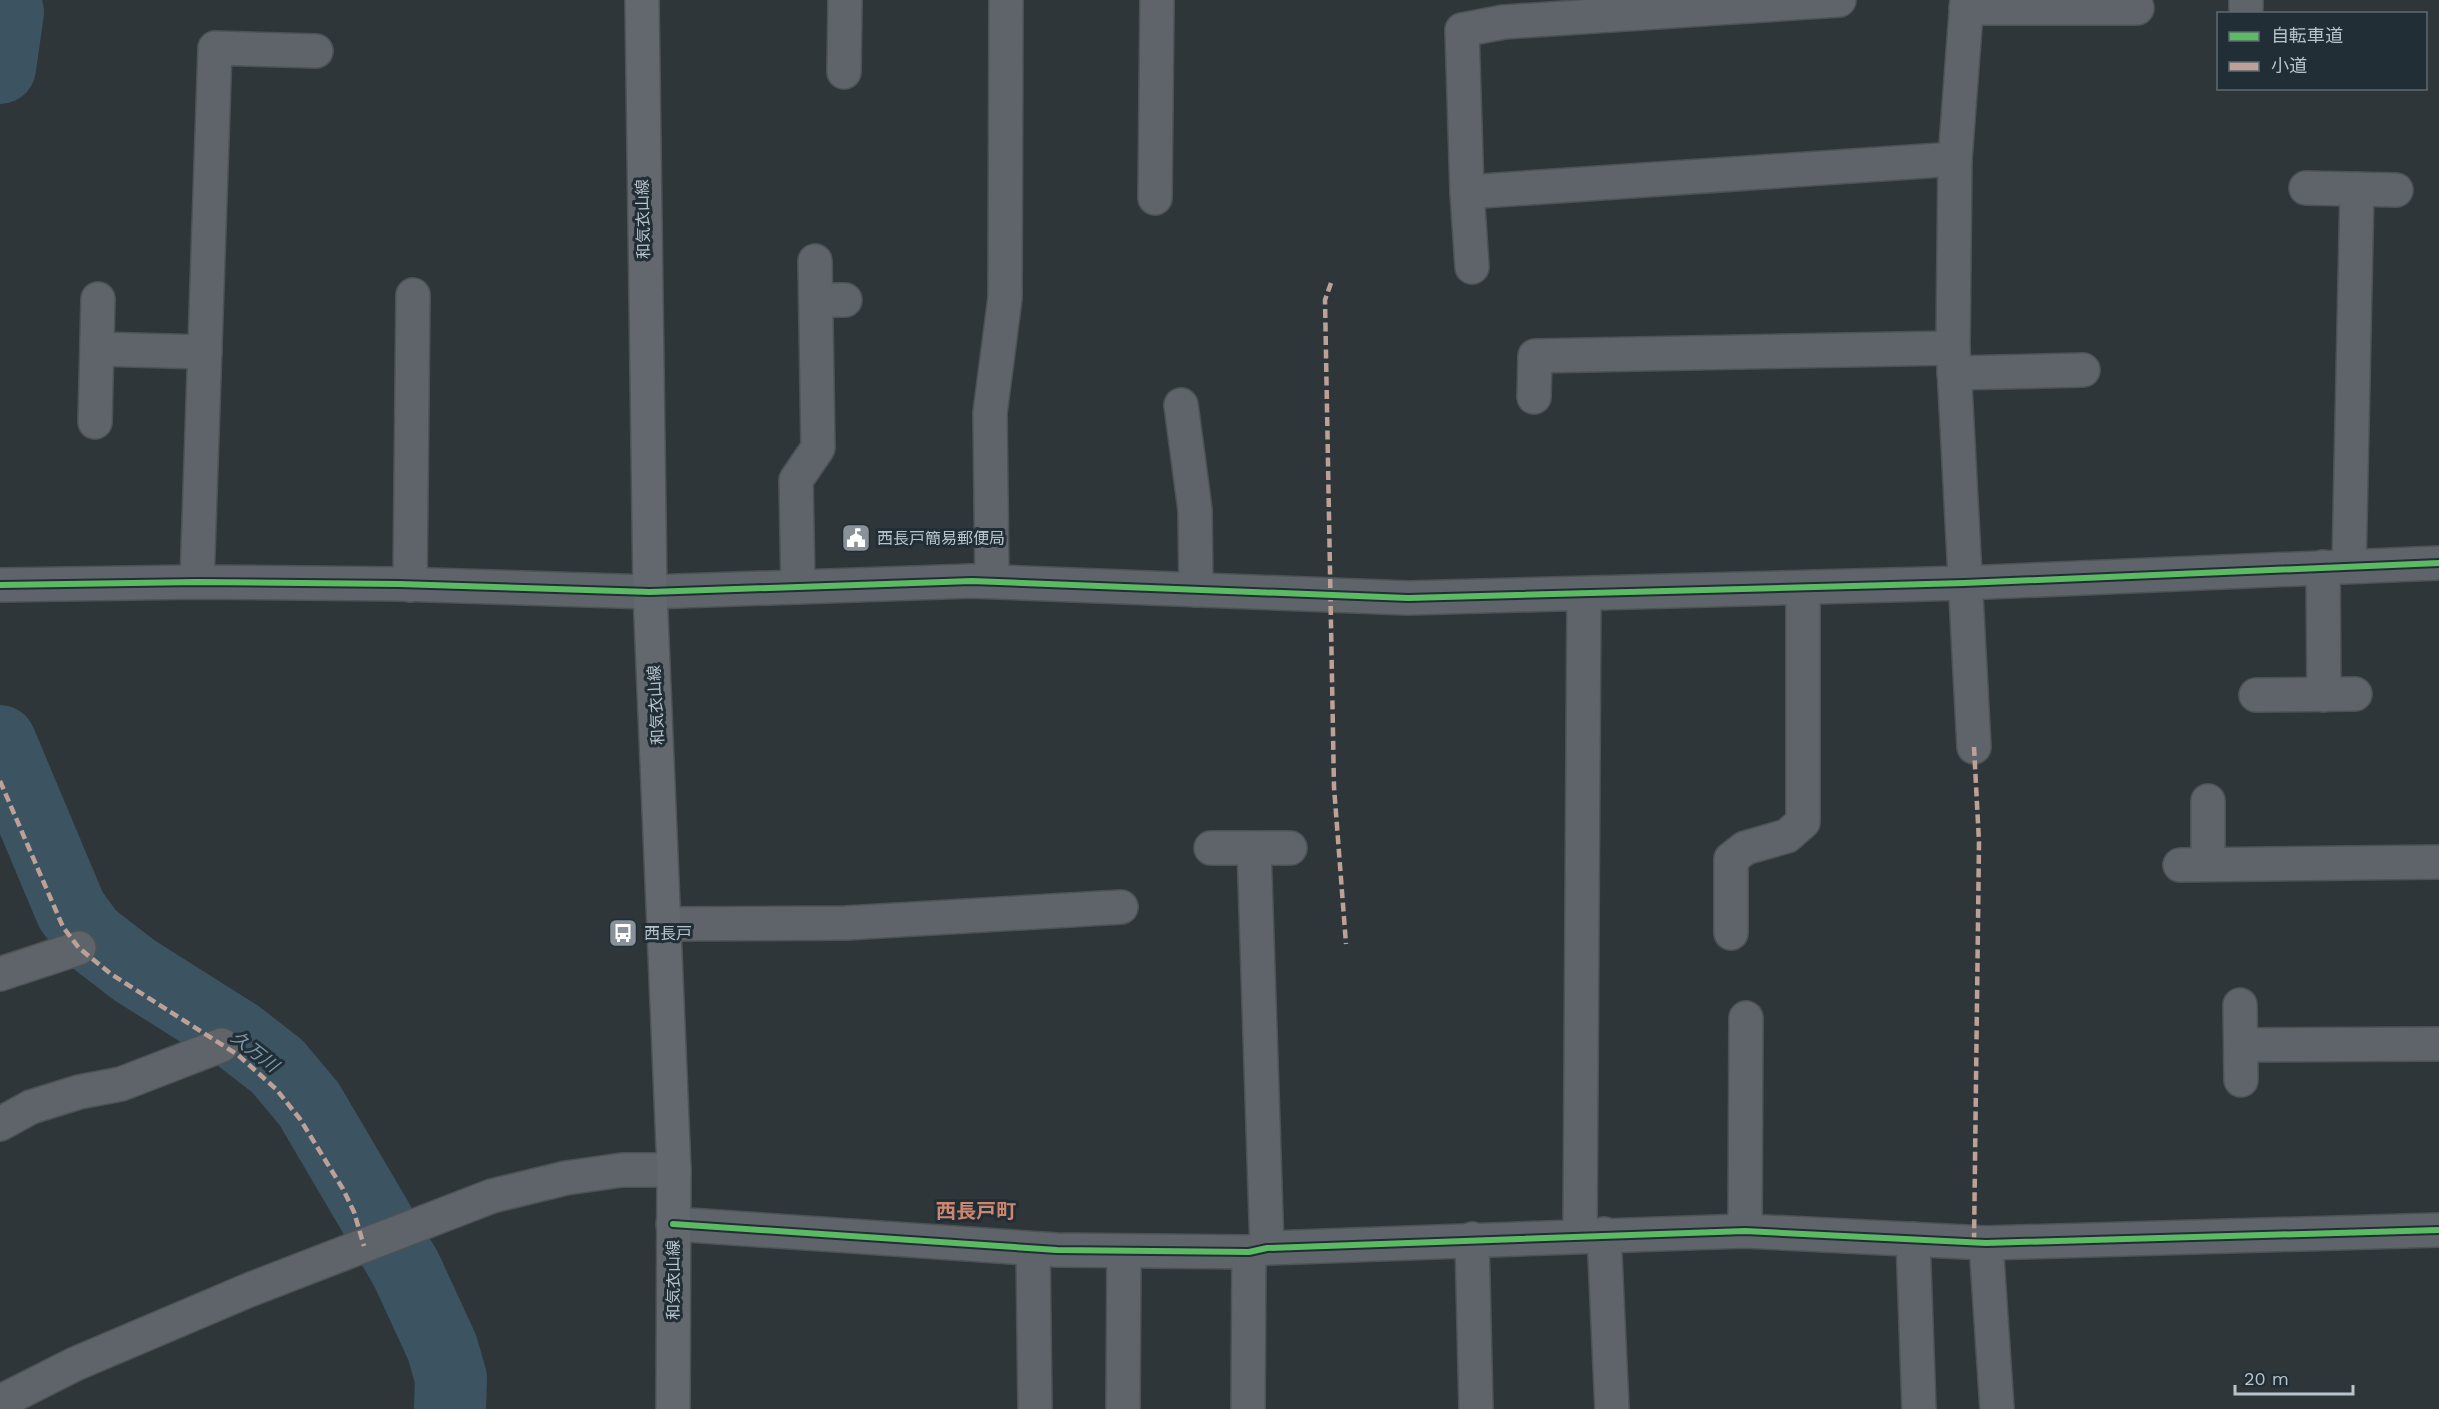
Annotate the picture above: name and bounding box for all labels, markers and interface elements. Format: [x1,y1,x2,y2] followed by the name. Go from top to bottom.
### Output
[2217,12,2427,90] legend
[2271,25,2343,46] text: 自転車道
[2271,55,2307,76] text: 小道
[633,179,653,259] street label: 和気衣山線
[840,522,872,554] public building icon: 西長戸簡易郵便局
[877,529,1005,548] place label: 西長戸簡易郵便局
[644,665,668,745] street label: 和気衣山線
[607,917,639,949] bus stop icon: 西長戸
[644,924,692,943] place label: 西長戸
[227,1026,284,1077] water label: 久万川
[936,1199,1016,1223] district label: 西長戸町
[664,1240,683,1320] street label: 和気衣山線
[2235,1358,2354,1396] scale bar
[2244,1368,2289,1389] text: 20 m

